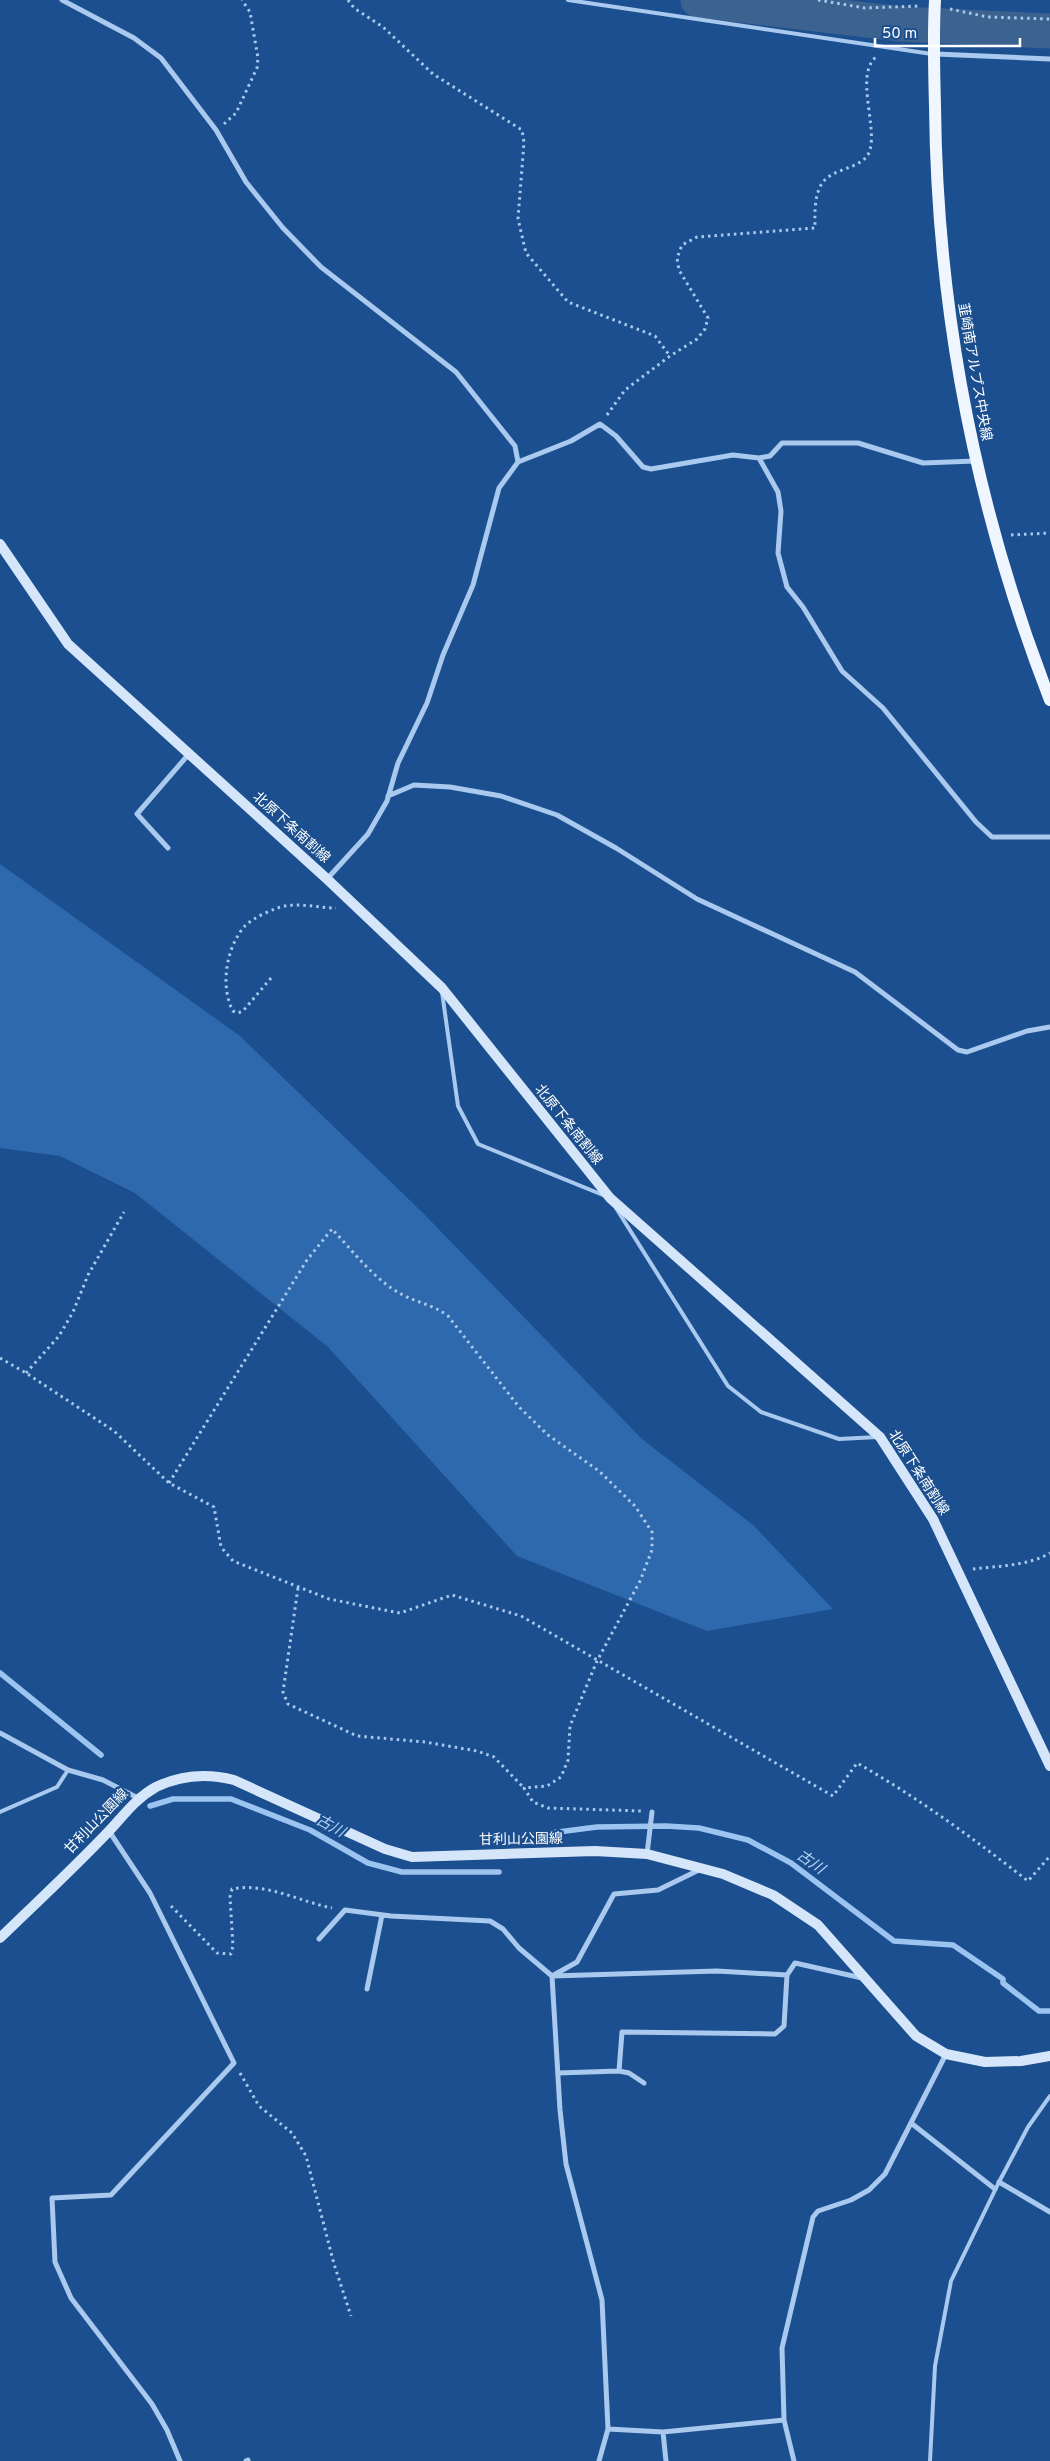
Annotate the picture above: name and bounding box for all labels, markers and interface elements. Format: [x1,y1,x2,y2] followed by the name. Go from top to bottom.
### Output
[875,15,1020,47] scale bar
[882,25,917,44] text: 50 m
[953,302,995,442] street label: 韮崎南アルプス中央線
[249,788,334,867] street label: 北原下条南割線
[531,1081,606,1168] street label: 北原下条南割線
[884,1427,953,1519] street label: 北原下条南割線
[62,1786,132,1858] street label: 甘利山公園線
[312,1811,349,1844] water label: 古川
[479,1831,563,1849] street label: 甘利山公園線
[792,1847,829,1881] water label: 古川

